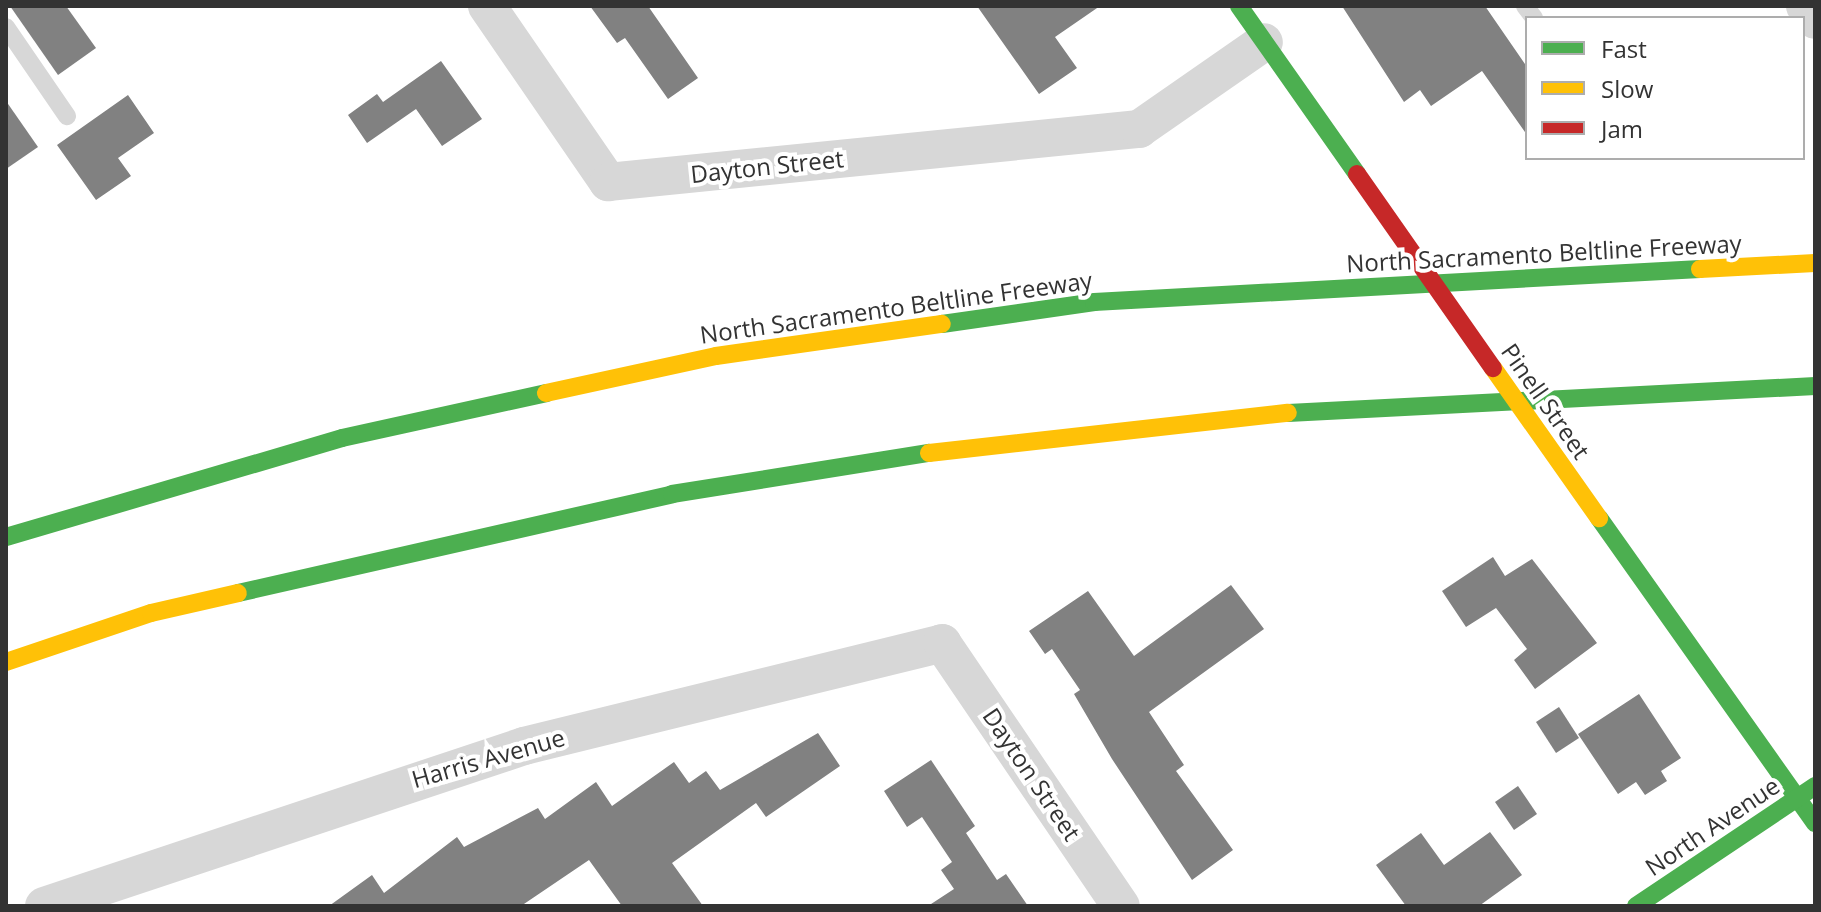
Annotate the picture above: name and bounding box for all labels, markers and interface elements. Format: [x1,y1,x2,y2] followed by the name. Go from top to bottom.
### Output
[1525,16,1805,160] legend
[1601,32,1647,65] text: Fast
[1601,72,1653,105] text: Slow
[1601,112,1643,145] text: Jam
[689,144,845,188] street label: Dayton Street
[1346,228,1742,278] street label: North Sacramento Beltline Freeway
[698,265,1094,349] street label: North Sacramento Beltline Freeway
[1496,338,1596,464] street label: Pinell Street
[977,702,1087,846] street label: Dayton Street
[408,722,568,794] street label: Harris Avenue
[1640,771,1784,881] street label: North Avenue

